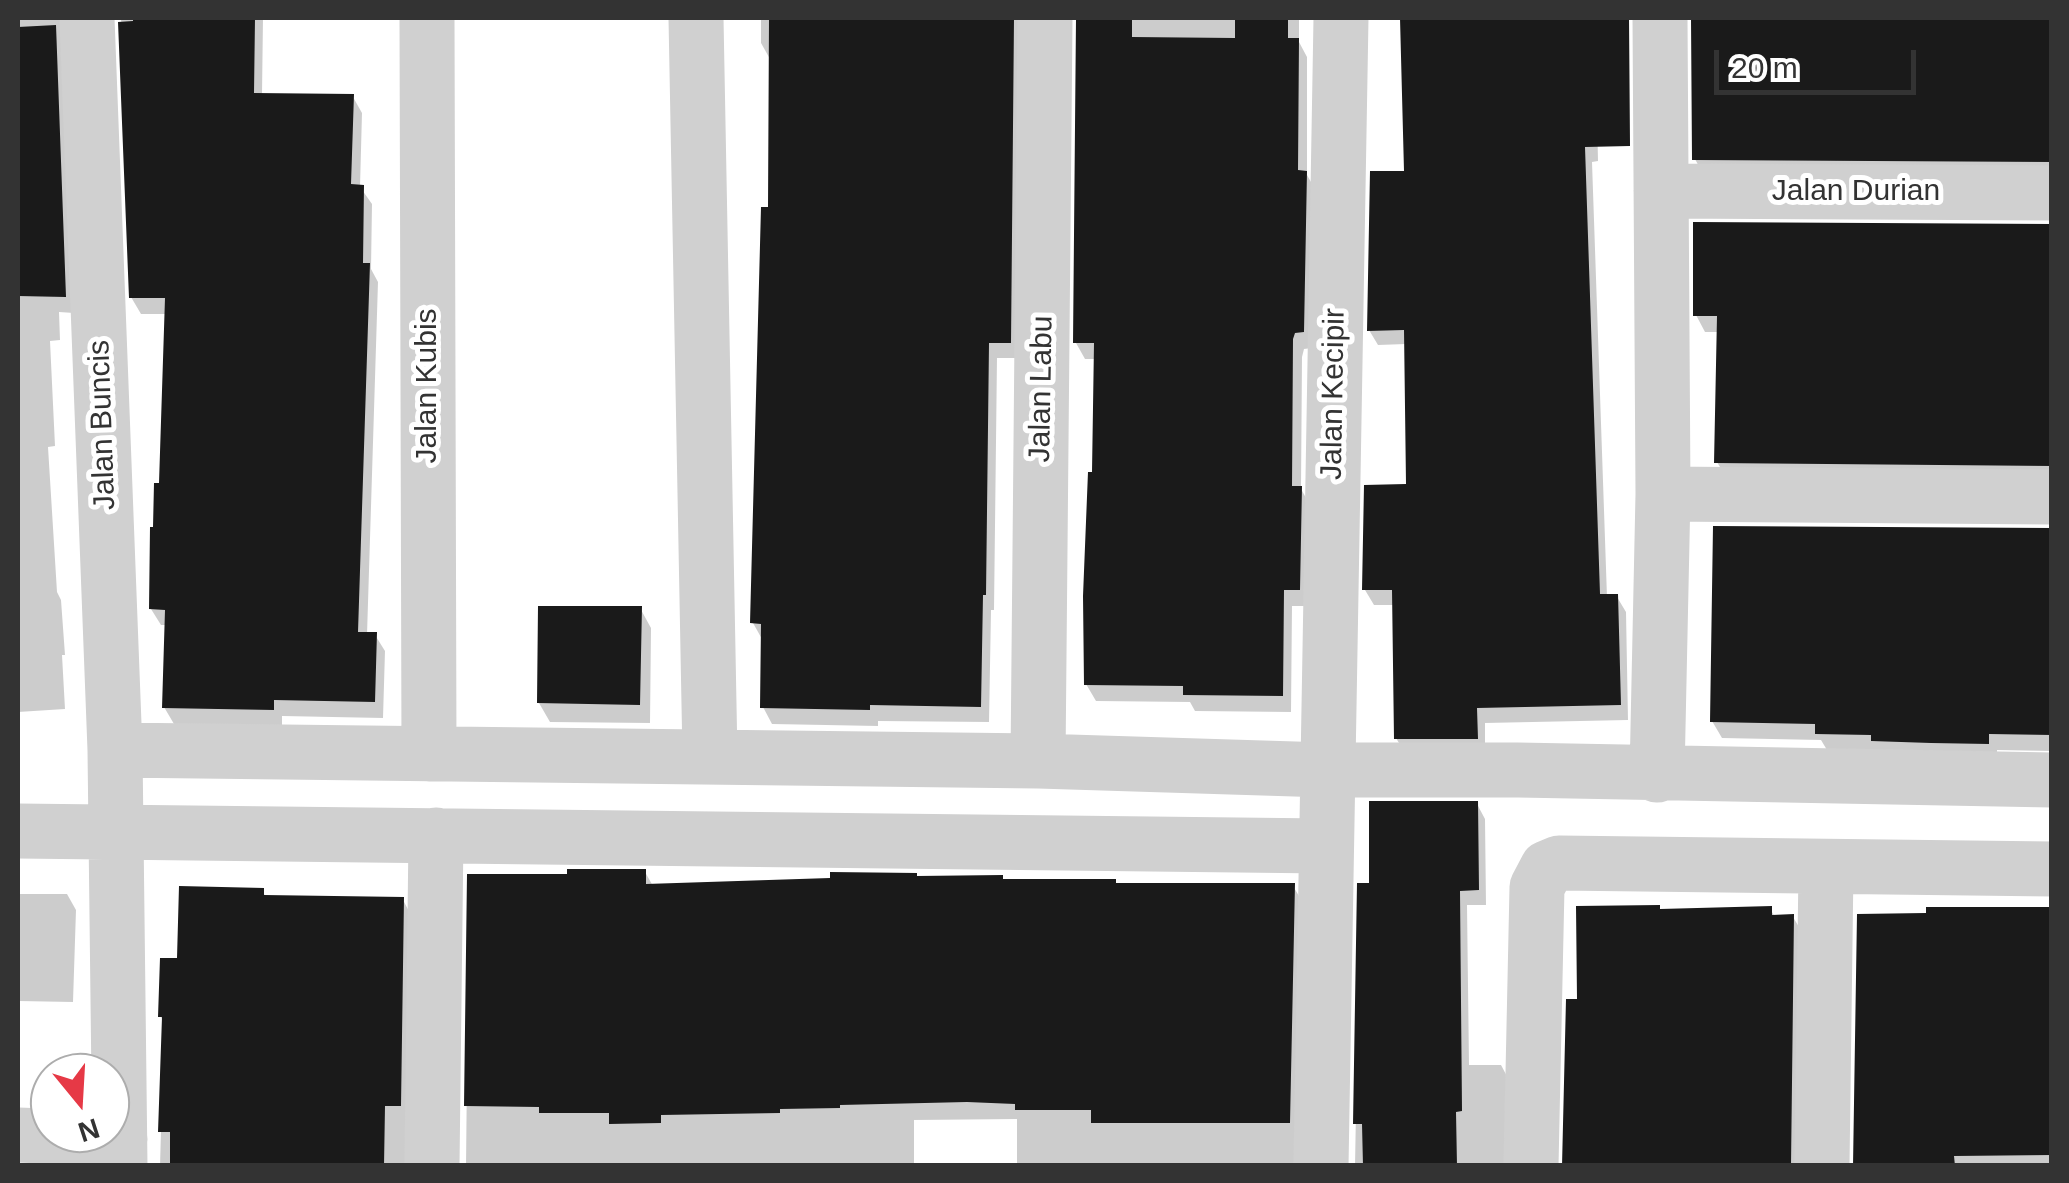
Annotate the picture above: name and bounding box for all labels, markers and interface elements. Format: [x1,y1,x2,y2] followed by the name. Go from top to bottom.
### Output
[1719,30,1922,92] scale bar
[1731,51,1798,84] text: 20 m
[1772,174,1940,210] street label: Jalan Durian
[410,308,446,464] street label: Jalan Kubis
[1315,308,1353,480] street label: Jalan Kecipir
[1023,315,1061,463] street label: Jalan Labu
[82,339,124,511] street label: Jalan Buncis
[30,1053,130,1153] north arrow
[74,1112,103,1148] text: N

